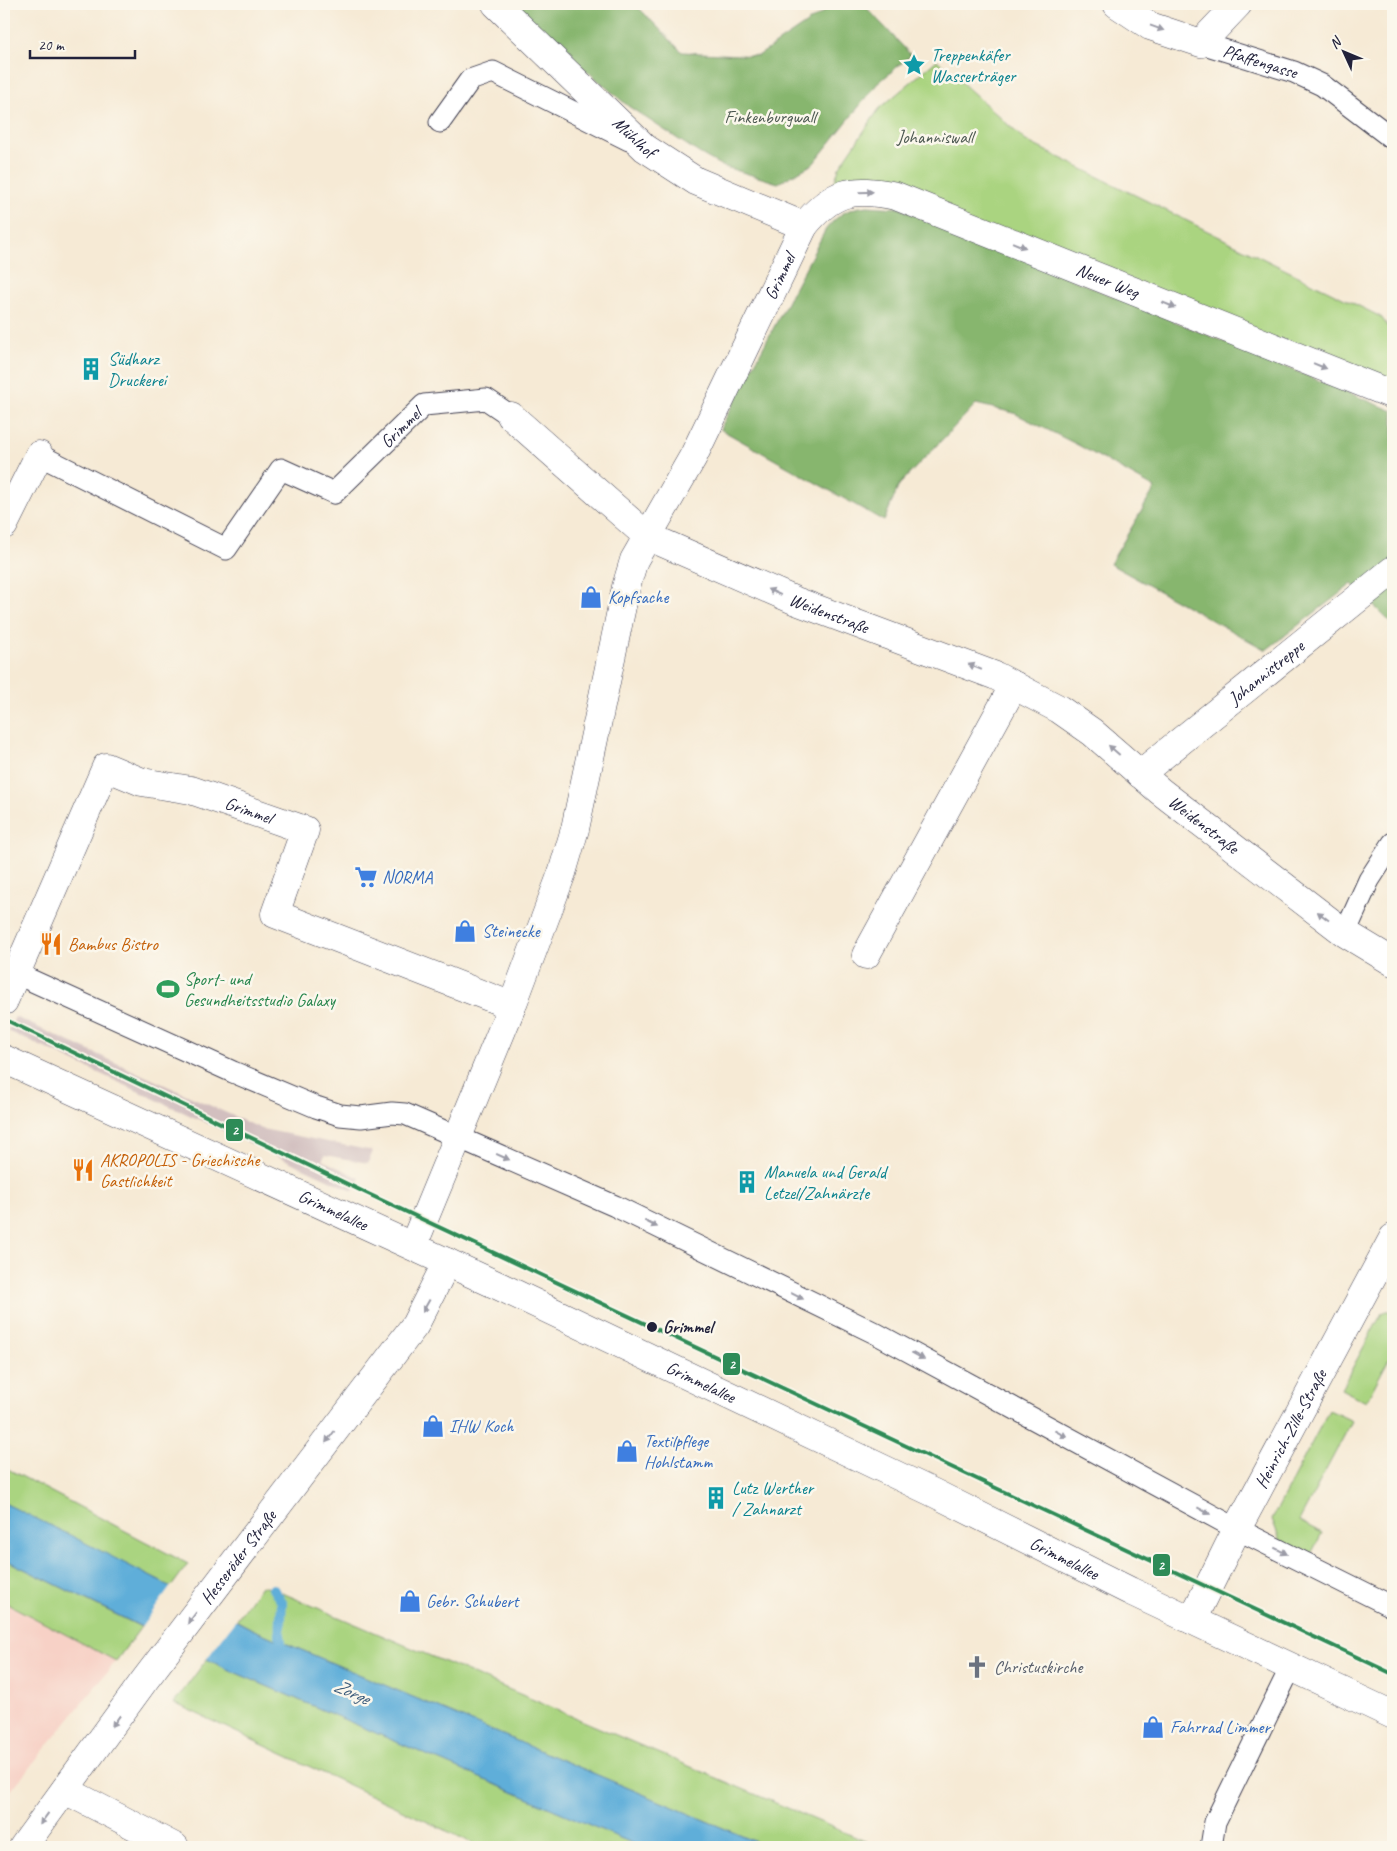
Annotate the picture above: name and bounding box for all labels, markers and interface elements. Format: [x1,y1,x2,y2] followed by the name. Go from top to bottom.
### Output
[1150,24,1165,32] one-way arrow
[30,28,135,60] scale bar
[1320,28,1370,78] north arrow
[1326,33,1346,52] text: N
[38,36,65,55] text: 20 m
[1220,40,1301,84] street label: Pfaffengasse
[931,44,1017,87] place label: Treppenkäfer Wasserträger
[901,52,927,78] place icon: Treppenkäfer Wasserträger
[725,106,818,128] park label: Finkenburgwall
[608,112,663,165] street label: Mühlhof
[896,126,976,148] park label: Johanniswall
[858,187,874,195] one-way arrow
[1011,242,1026,249] one-way arrow
[759,247,801,303] street label: Grimmel
[1073,258,1143,304] street label: Neuer Weg
[1162,302,1177,310] one-way arrow
[108,348,169,391] place label: Südharz Druckerei
[78,356,104,382] building icon: Südharz Druckerei
[1313,362,1327,370] one-way arrow
[376,401,428,453] street label: Grimmel
[578,584,604,610] shop icon: Kopfsache
[608,586,669,608] place label: Kopfsache
[767,587,781,595] one-way arrow
[786,588,873,639] street label: Weidenstraße
[1223,635,1309,710] street label: Johannistreppe
[967,663,982,671] one-way arrow
[1107,745,1120,756] one-way arrow
[1164,791,1244,859] street label: Weidenstraße
[222,792,278,830] street label: Grimmel
[353,864,379,890] supermarket icon: NORMA
[382,866,433,888] place label: NORMA
[1317,911,1330,922] one-way arrow
[452,918,478,944] shop icon: Steinecke
[482,920,541,942] place label: Steinecke
[38,931,64,957] restaurant icon: Bambus Bistro
[68,933,160,955] place label: Bambus Bistro
[184,968,337,1011] place label: Sport- und Gesundheitsstudio Galaxy
[155,976,181,1002] sports icon: Sport- und Gesundheitsstudio Galaxy
[225,1118,244,1142] line badge: 2
[232,1122,240,1139] text: 2
[100,1149,260,1192] place label: AKROPOLIS - Griechische Gastlichkeit
[496,1153,510,1161] one-way arrow
[70,1157,96,1183] restaurant icon: AKROPOLIS - Griechische Gastlichkeit
[764,1161,889,1204] place label: Manuela und Gerald Letzel/Zahnärzte
[734,1169,760,1195] building icon: Manuela und Gerald Letzel/Zahnärzte
[295,1185,372,1236] street label: Grimmelallee
[644,1220,658,1228] one-way arrow
[790,1292,804,1300] one-way arrow
[422,1299,430,1314] one-way arrow
[663,1316,716,1338] place label: Grimmel
[645,1320,659,1334] marker: Grimmel
[722,1352,741,1376] line badge: 2
[910,1352,925,1360] one-way arrow
[663,1356,740,1408] street label: Grimmelallee
[729,1356,737,1373] text: 2
[1250,1365,1332,1492] street label: Heinrich-Zille-Straße
[420,1413,446,1439] shop icon: IHW Koch
[449,1415,514,1437] place label: IHW Koch
[1054,1429,1067,1438] one-way arrow
[324,1430,335,1443] one-way arrow
[644,1430,713,1473] place label: Textilpflege Hohlstamm
[614,1438,640,1464] shop icon: Textilpflege Hohlstamm
[732,1477,815,1520] place label: Lutz Werther / Zahnarzt
[703,1485,729,1511] building icon: Lutz Werther / Zahnarzt
[195,1505,282,1609] street label: Hesseröder Straße
[1196,1507,1211,1515] one-way arrow
[1026,1532,1103,1585] street label: Grimmelallee
[1274,1547,1288,1555] one-way arrow
[1152,1553,1171,1577] line badge: 2
[1158,1557,1166,1574] text: 2
[397,1588,423,1614] shop icon: Gebr. Schubert
[426,1590,521,1612] place label: Gebr. Schubert
[187,1611,197,1625] one-way arrow
[964,1654,990,1680] church icon: Christuskirche
[994,1656,1083,1678] place label: Christuskirche
[330,1674,375,1711] water label: Zorge
[110,1714,121,1727] one-way arrow
[1140,1714,1166,1740] shop icon: Fahrrad Limmer
[1170,1716,1272,1738] place label: Fahrrad Limmer
[39,1812,49,1826] one-way arrow

